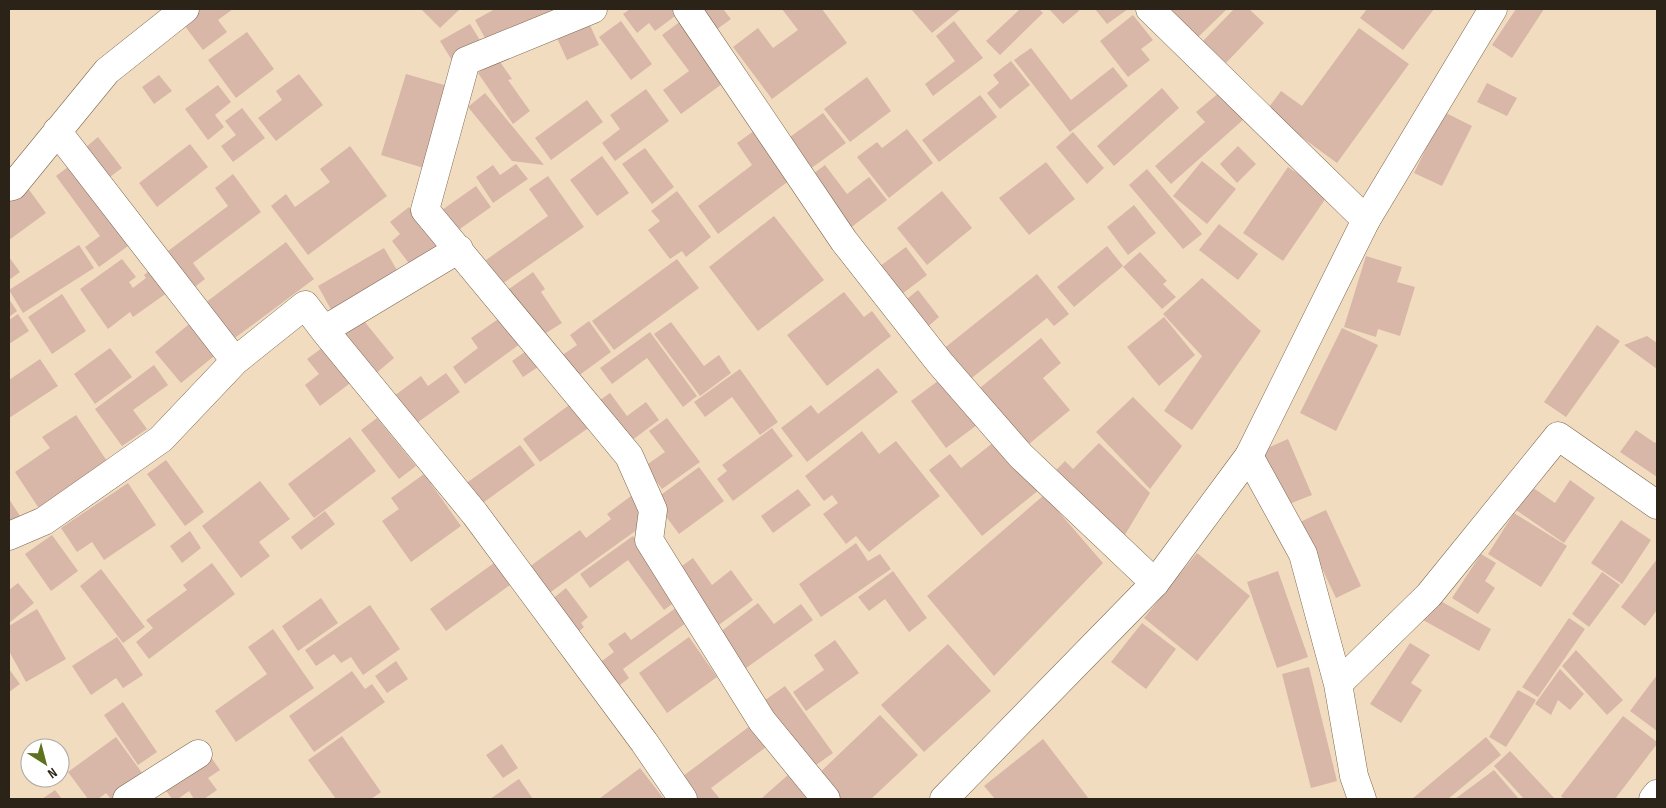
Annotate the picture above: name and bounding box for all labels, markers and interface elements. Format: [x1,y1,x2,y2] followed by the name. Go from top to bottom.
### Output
[20,738,70,788] north arrow
[44,764,60,782] text: N

